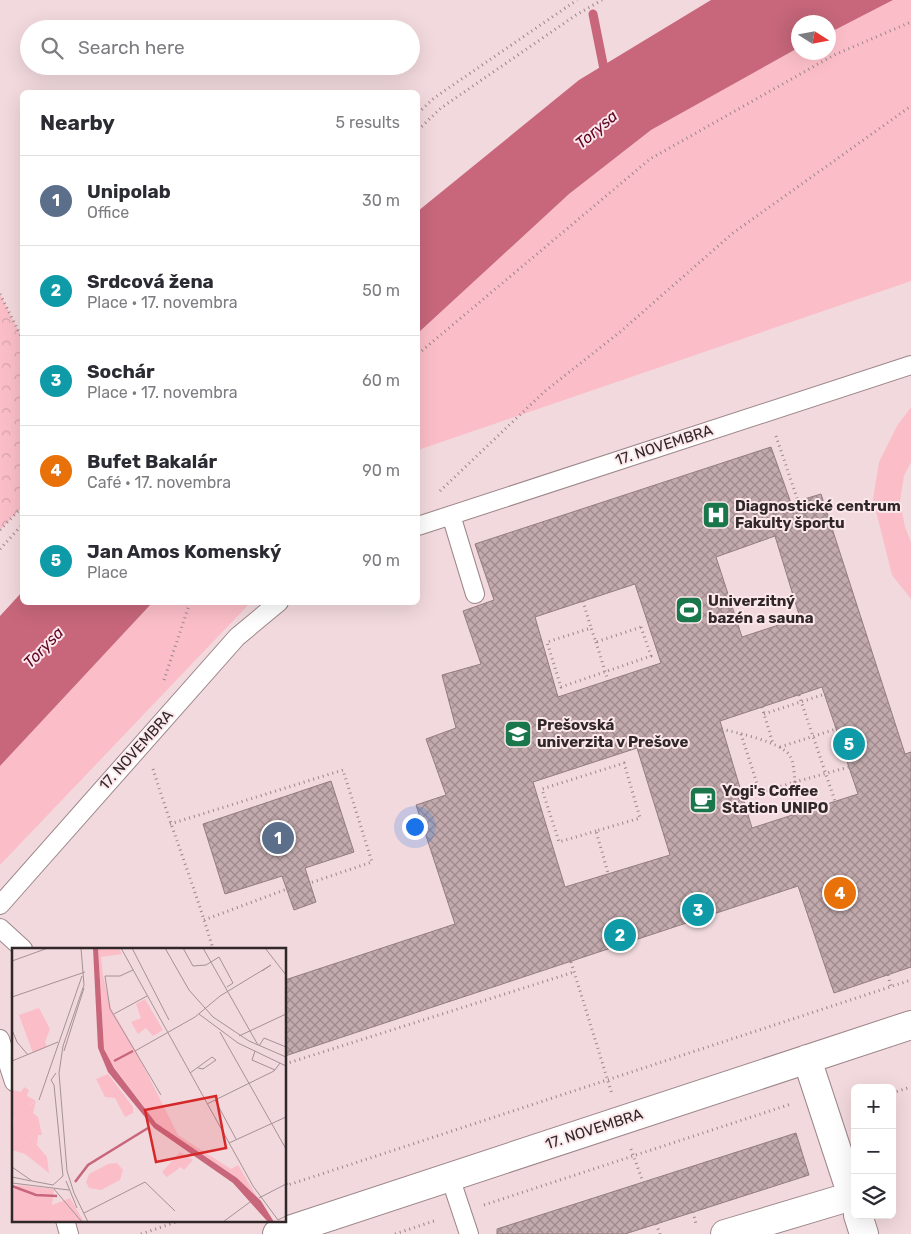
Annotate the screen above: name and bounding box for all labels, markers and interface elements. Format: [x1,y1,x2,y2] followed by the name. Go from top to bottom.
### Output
[791,15,836,60] north arrow
[20,20,420,75] search box
[38,34,66,62] icon: search
[78,36,185,59] text: Search here
[571,106,621,152] water label: Torysa
[40,110,115,135] text: Nearby
[336,113,400,132] text: 5 results
[87,180,171,203] text: Unipolab
[52,191,60,210] text: 1
[362,191,400,210] text: 30 m
[87,203,129,222] text: Office
[87,270,214,293] text: Srdcová žena
[51,281,61,300] text: 2
[362,281,400,300] text: 50 m
[87,293,238,312] text: Place · 17. novembra
[87,360,155,383] text: Sochár
[51,371,61,390] text: 3
[362,371,400,390] text: 60 m
[87,383,238,402] text: Place · 17. novembra
[613,421,715,469] street label: 17. NOVEMBRA
[87,450,217,473] text: Bufet Bakalár
[51,461,61,480] text: 4
[362,461,400,480] text: 90 m
[87,473,231,492] text: Café · 17. novembra
[735,497,901,532] place label: Diagnostické centrum Fakulty športu
[701,500,731,530] hospital icon: Diagnostické centrum Fakulty športu
[87,540,281,563] text: Jan Amos Komenský
[51,551,61,570] text: 5
[362,551,400,570] text: 90 m
[87,563,128,582] text: Place
[708,592,814,627] place label: Univerzitný bazén a sauna
[674,595,704,625] sports icon: Univerzitný bazén a sauna
[19,623,67,672] water label: Torysa
[95,706,177,794] street label: 17. NOVEMBRA
[537,716,688,751] place label: Prešovská univerzita v Prešove
[503,719,533,749] school or university icon: Prešovská univerzita v Prešove
[833,725,865,763] pin: 5
[722,782,828,817] place label: Yogi's Coffee Station UNIPO
[688,785,718,815] cafe icon: Yogi's Coffee Station UNIPO
[402,814,428,840] your location
[262,819,294,857] pin: 1
[824,874,856,912] pin: 4
[682,891,714,929] pin: 3
[604,916,636,954] pin: 2
[12,948,286,1222] inset map
[851,1084,896,1219] map controls
[851,1084,896,1129] button: +
[543,1105,645,1153] street label: 17. NOVEMBRA
[851,1129,896,1174] button: −
[851,1174,896,1219] button: layers

